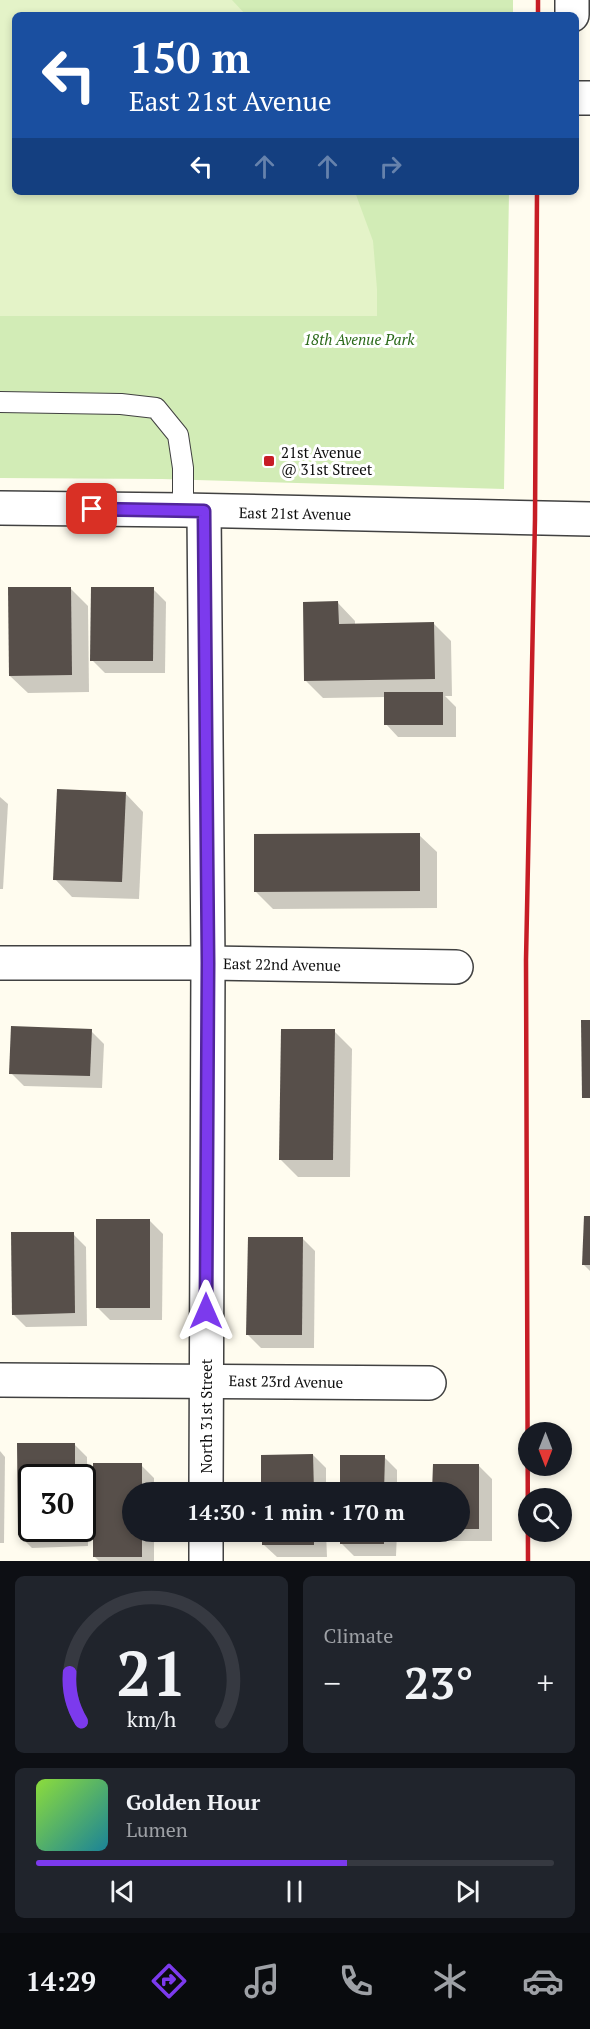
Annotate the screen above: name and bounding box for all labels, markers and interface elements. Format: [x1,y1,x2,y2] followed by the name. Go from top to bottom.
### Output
[129,29,250,85] text: 150 m
[30,36,108,114] icon: left
[129,83,332,119] text: East 21st Avenue
[185,150,218,183] icon: left
[248,150,281,183] icon: ahead
[311,150,344,183] icon: ahead
[374,150,407,183] icon: right
[303,329,415,349] park label: 18th Avenue Park
[281,442,373,479] place label: 21st Avenue @ 31st Street
[262,454,276,468] marker: 21st Avenue @ 31st Street
[66,483,117,534] pin
[75,492,108,525] icon: arrive
[239,502,351,524] street label: East 21st Avenue
[223,953,341,975] street label: East 22nd Avenue
[174,1279,238,1343] position arrow
[196,1358,216,1473] street label: North 31st Street
[229,1370,343,1392] street label: East 23rd Avenue
[518,1422,572,1476] north arrow
[518,1422,572,1542] map controls
[18,1464,96,1542] speed limit sign: 30
[518,1488,572,1542] button: search
[187,1497,405,1526] text: 14:30 · 1 min · 170 m
[324,1622,393,1649] text: Climate
[116,1631,187,1714] text: 21
[404,1652,473,1712] text: 23°
[324,1661,341,1704] text: −
[536,1661,554,1704] text: +
[126,1705,176,1733] text: km/h
[126,1787,260,1816] text: Golden Hour
[126,1816,188,1843] text: Lumen
[106,1875,139,1908] icon: previous
[278,1875,311,1908] icon: pause
[451,1875,484,1908] icon: next
[148,1960,190,2002] icon: directions
[241,1960,283,2002] icon: music
[335,1960,377,2002] icon: phone
[429,1960,471,2002] icon: climate
[522,1960,564,2002] icon: car
[26,1963,96,1999] text: 14:29

